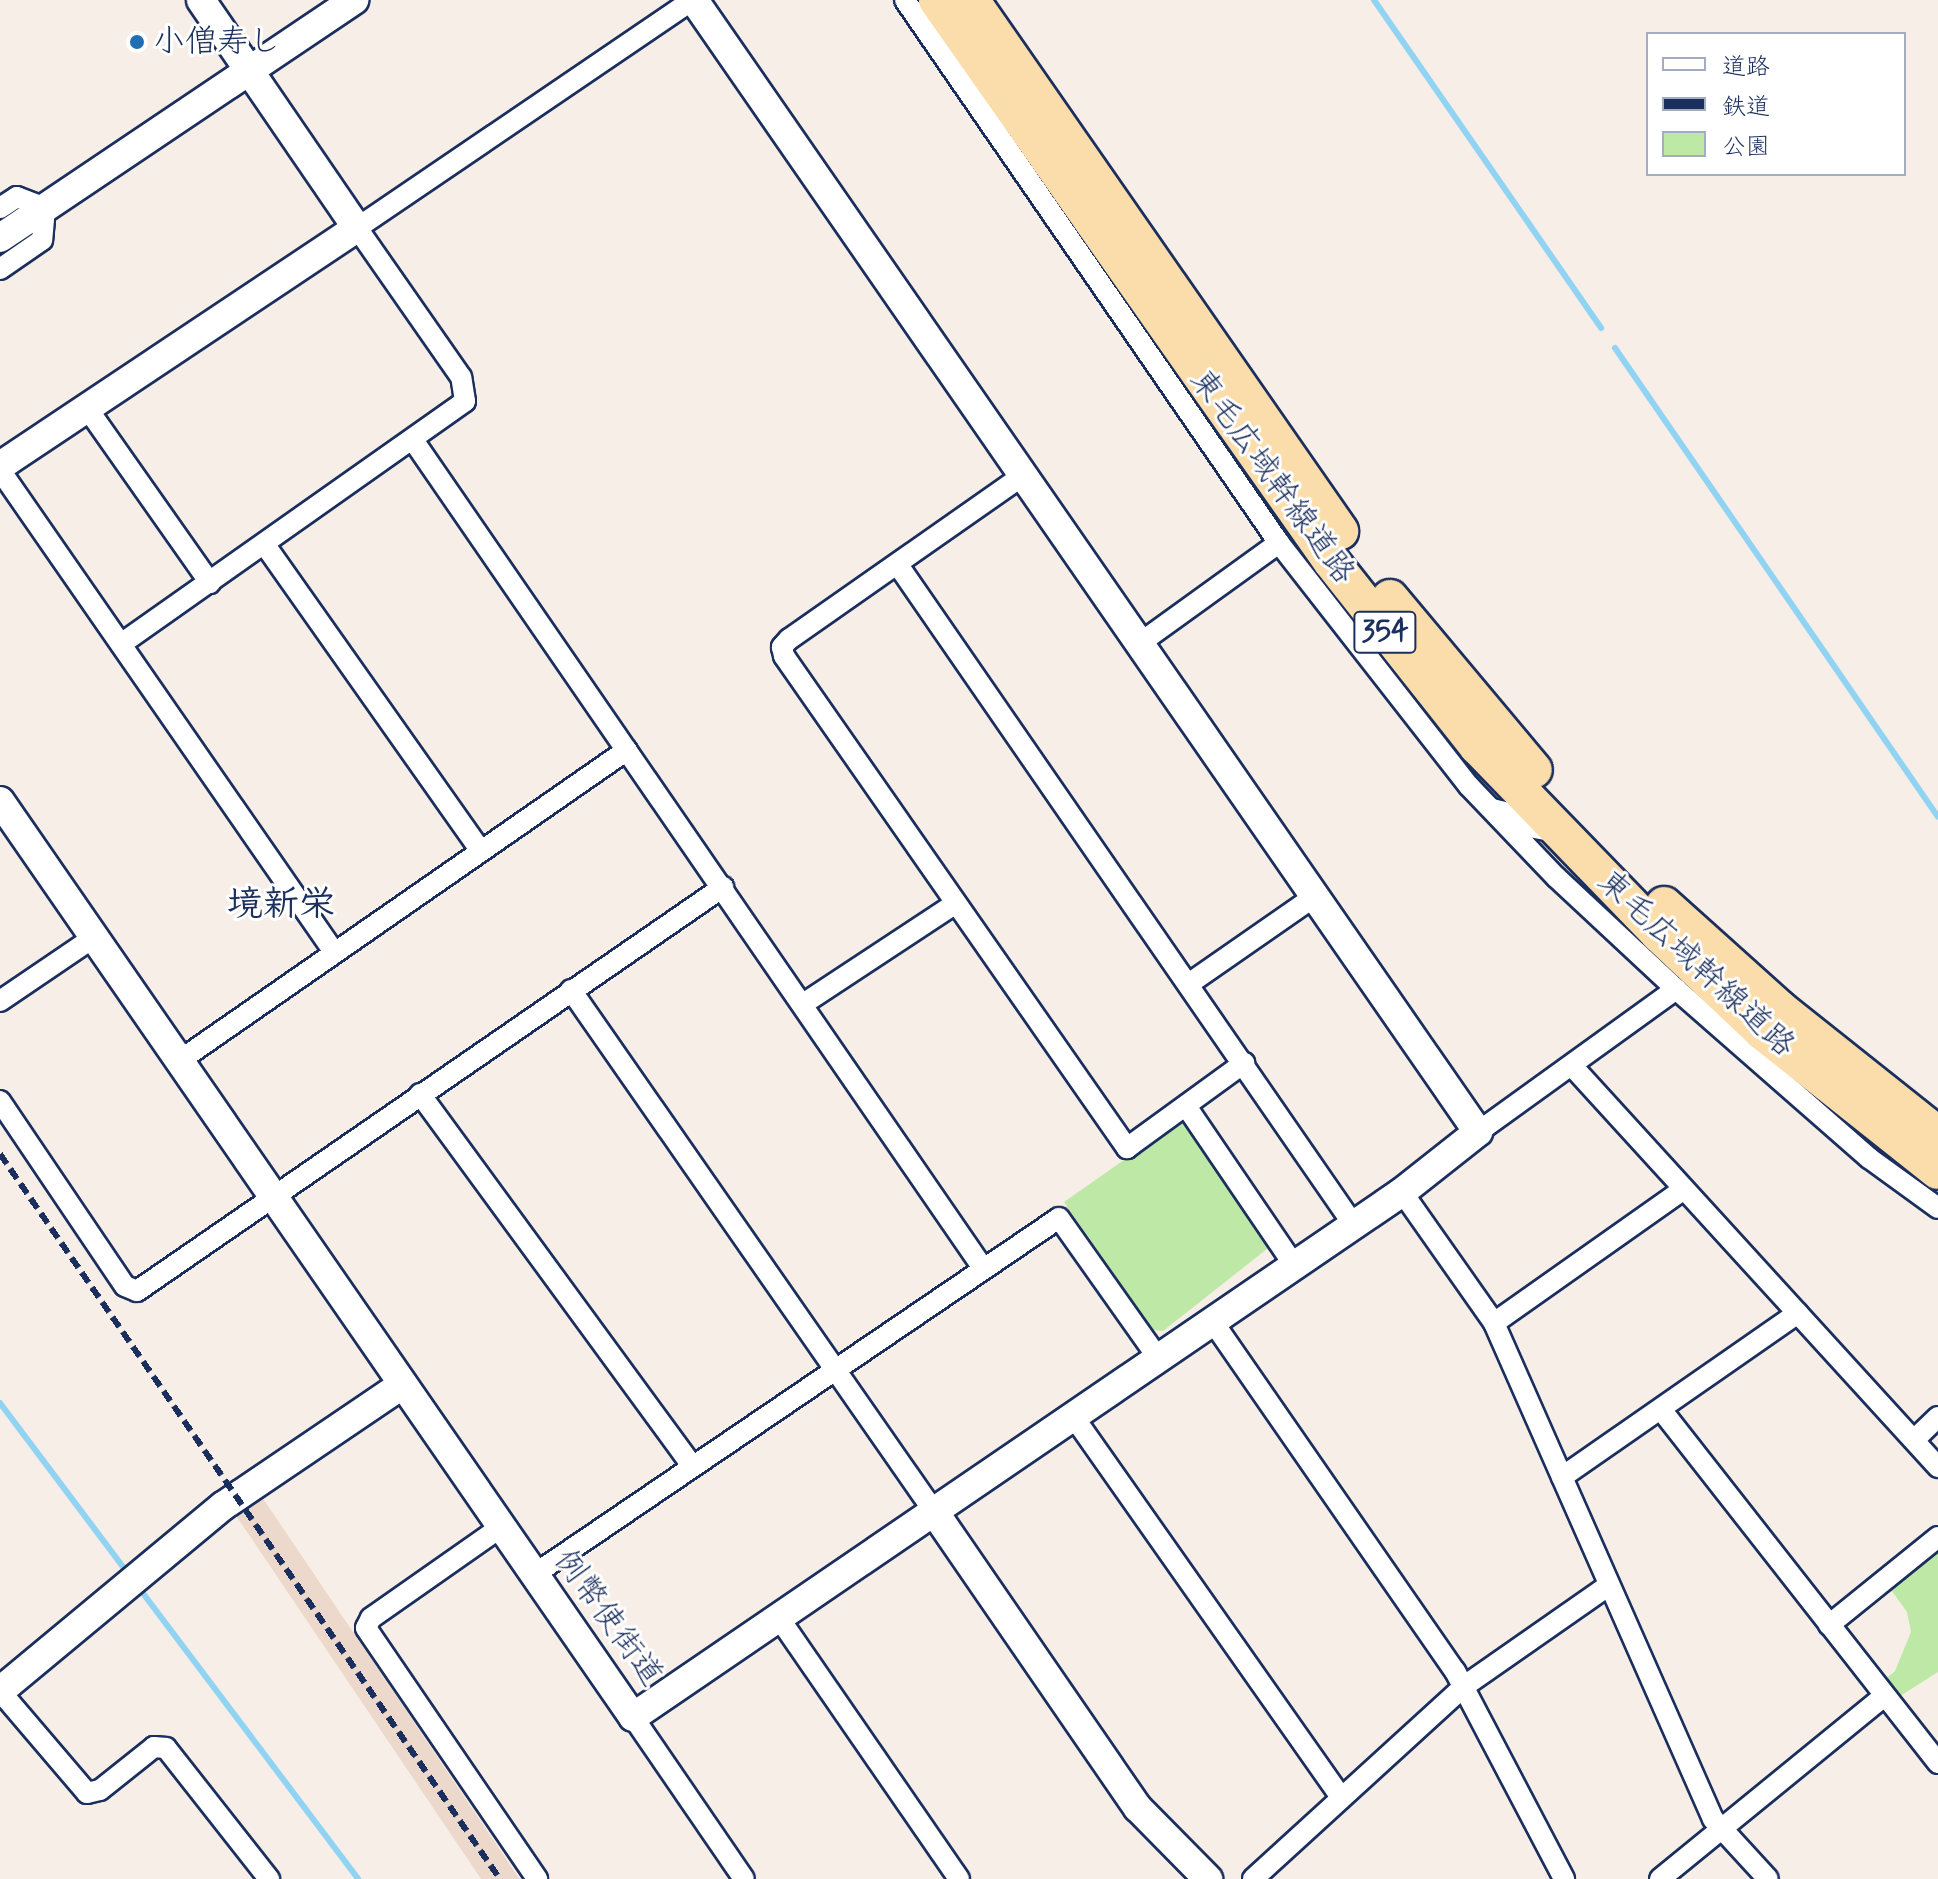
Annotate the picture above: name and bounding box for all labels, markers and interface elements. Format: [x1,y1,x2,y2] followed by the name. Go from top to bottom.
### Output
[153,23,281,61] place label: 小僧寿し
[1646,32,1906,176] legend
[128,33,146,51] marker: 小僧寿し
[1722,52,1770,83] text: 道路
[1722,92,1770,123] text: 鉄道
[1722,132,1770,163] text: 公園
[1181,362,1363,592] street label: 東毛広域幹線道路
[1353,606,1417,658] road number: 354
[1589,863,1803,1065] street label: 東毛広域幹線道路
[227,884,335,928] district label: 境新栄
[545,1542,671,1694] street label: 例幣使街道

